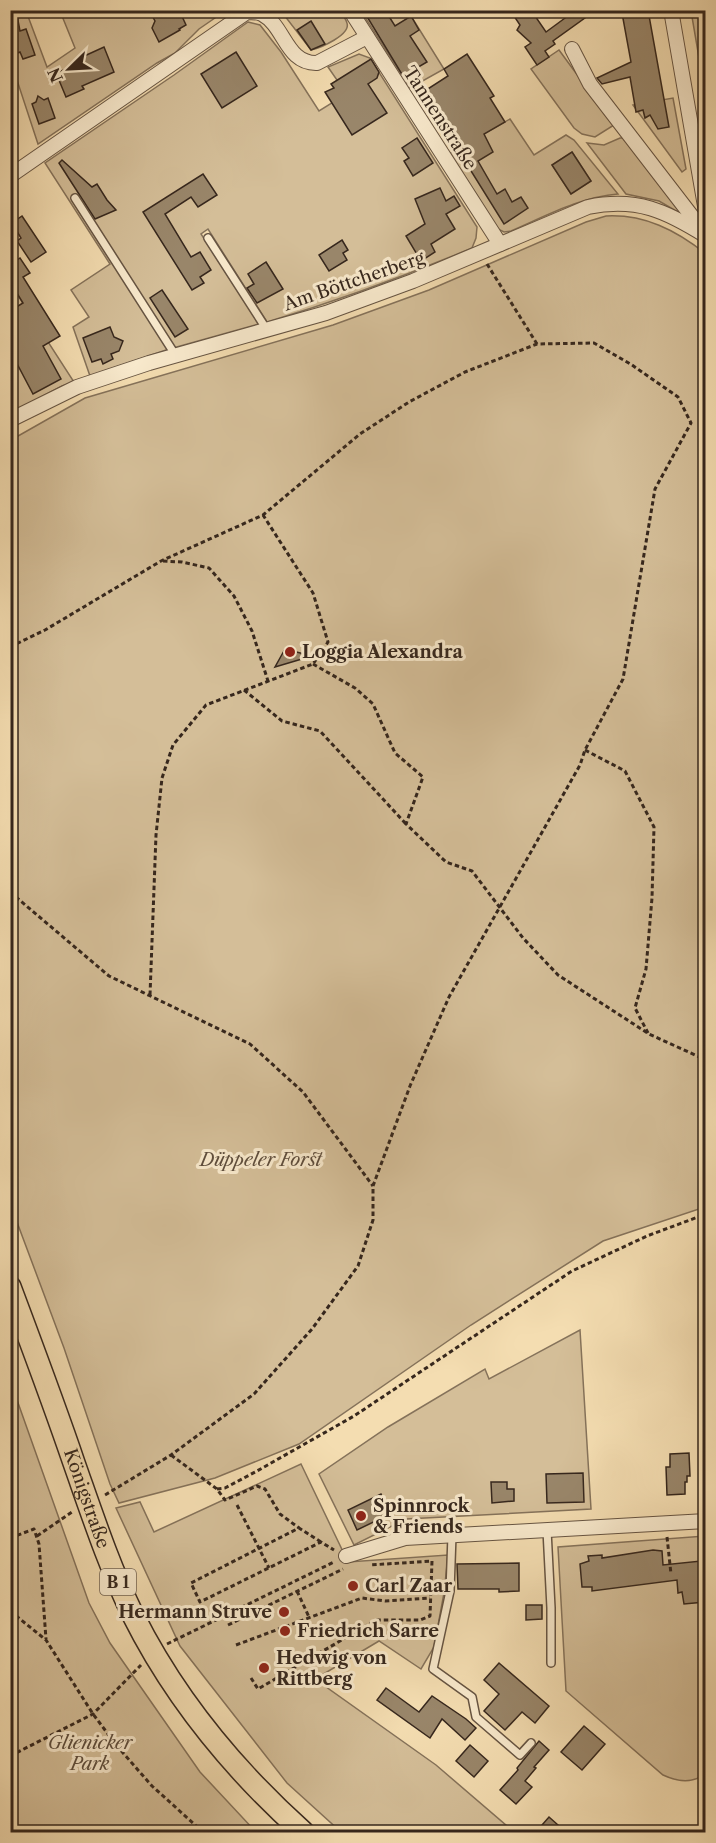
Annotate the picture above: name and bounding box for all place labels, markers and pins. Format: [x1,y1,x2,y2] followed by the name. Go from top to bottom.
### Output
[302,641,463,663] place label: Loggia Alexandra
[283,645,297,659] marker: Loggia Alexandra
[373,1495,471,1538] place label: Spinnrock & Friends
[354,1509,368,1523] marker: Spinnrock & Friends
[365,1575,452,1597] place label: Carl Zaar
[346,1579,360,1593] marker: Carl Zaar
[118,1601,272,1623] place label: Hermann Struve
[277,1605,291,1619] marker: Hermann Struve
[297,1620,439,1642] place label: Friedrich Sarre
[278,1624,292,1638] marker: Friedrich Sarre
[276,1647,388,1690] place label: Hedwig von Rittberg
[257,1661,271,1675] marker: Hedwig von Rittberg

